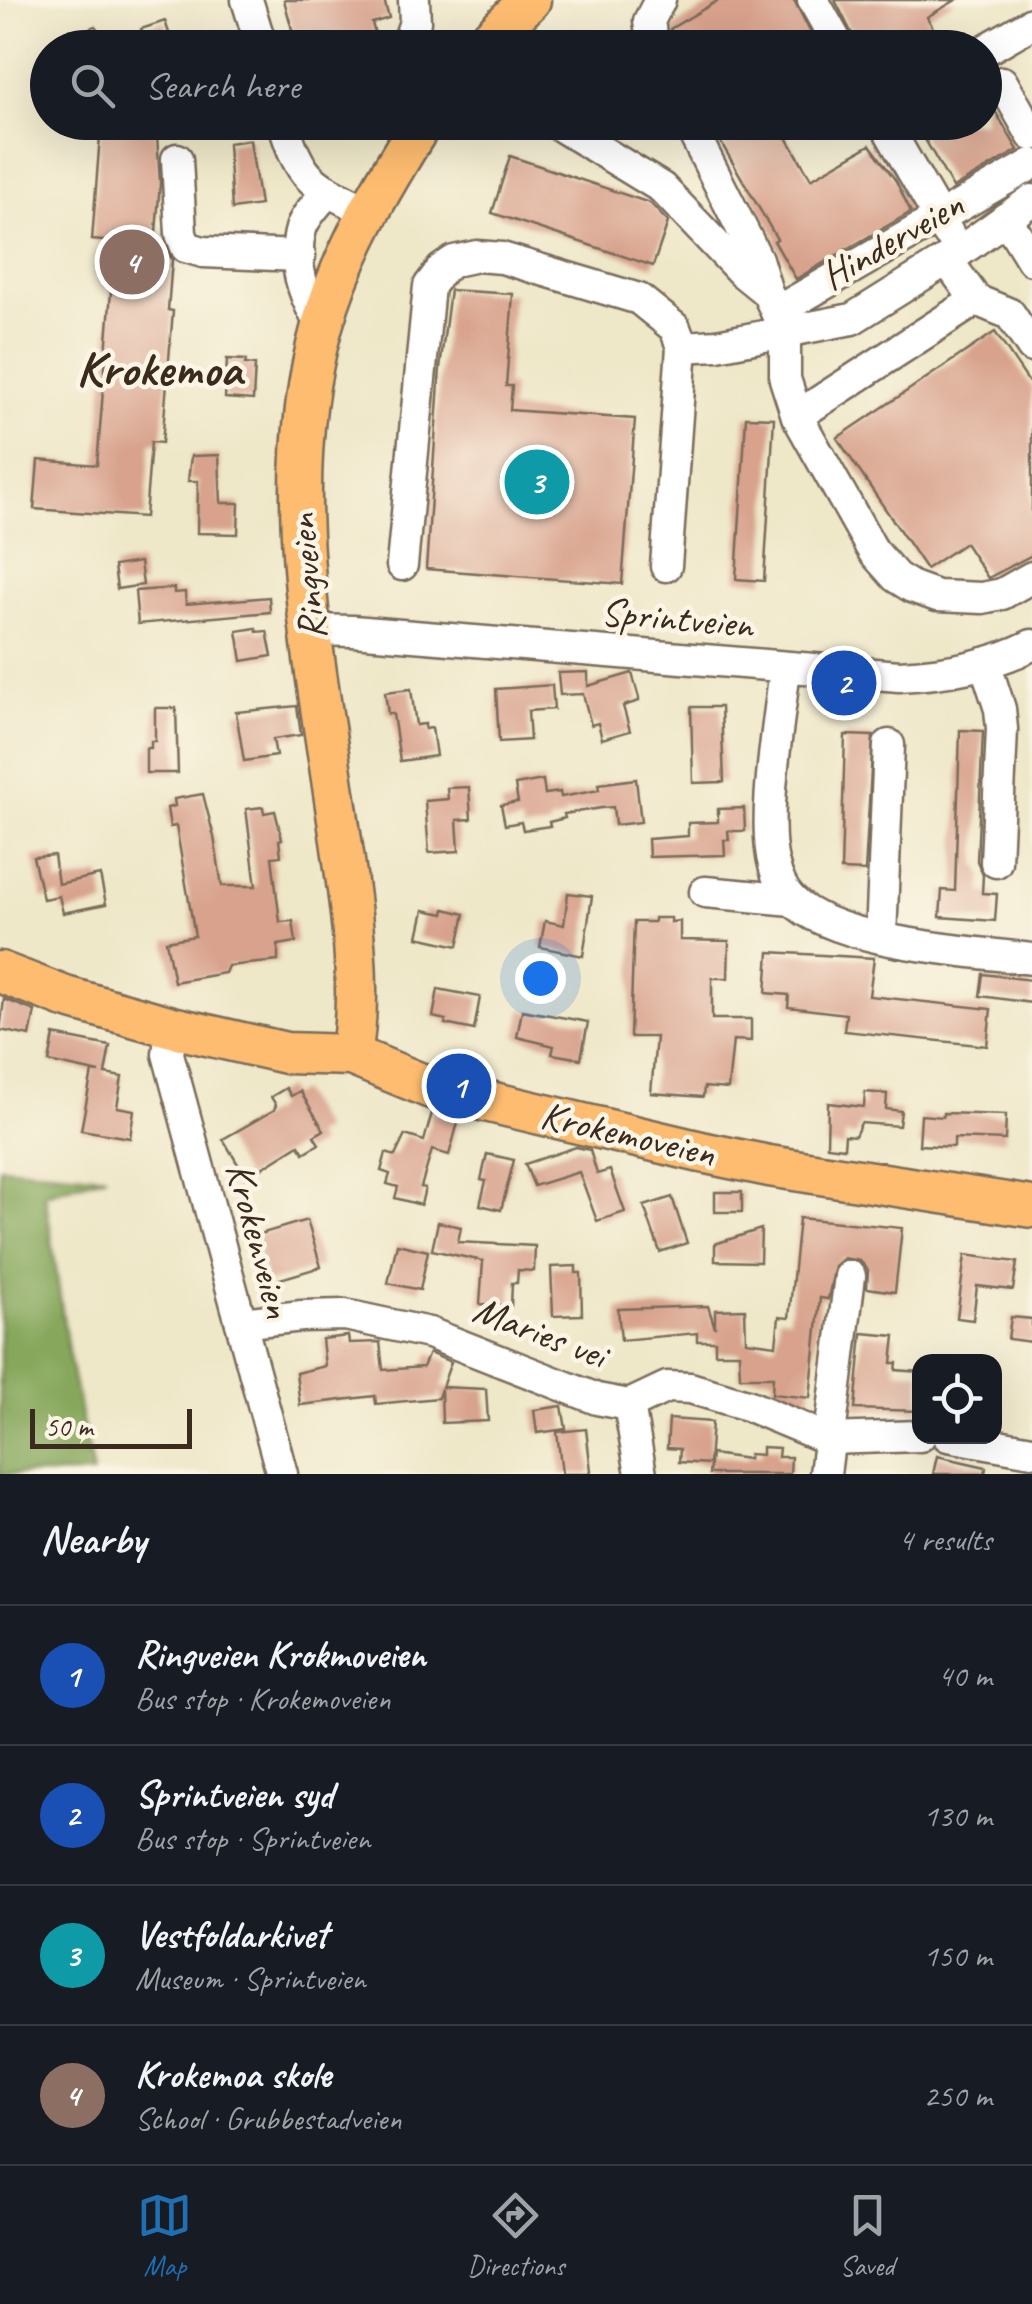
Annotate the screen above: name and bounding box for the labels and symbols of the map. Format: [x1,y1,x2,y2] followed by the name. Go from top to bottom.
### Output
[812,179,973,301] street label: Hinderveien
[100,224,164,300] pin: 4
[76,337,246,400] district label: Krokemoa
[504,444,570,520] pin: 3
[277,511,337,642] street label: Ringveien
[599,586,757,650] street label: Sprintveien
[812,646,876,720] pin: 2
[515,953,566,1004] your location
[426,1048,492,1124] pin: 1
[536,1090,721,1179] street label: Krokemoveien
[214,1157,304,1324] street label: Krokenveien
[467,1284,618,1382] street label: Maries vei
[30,1404,192,1448] scale bar

